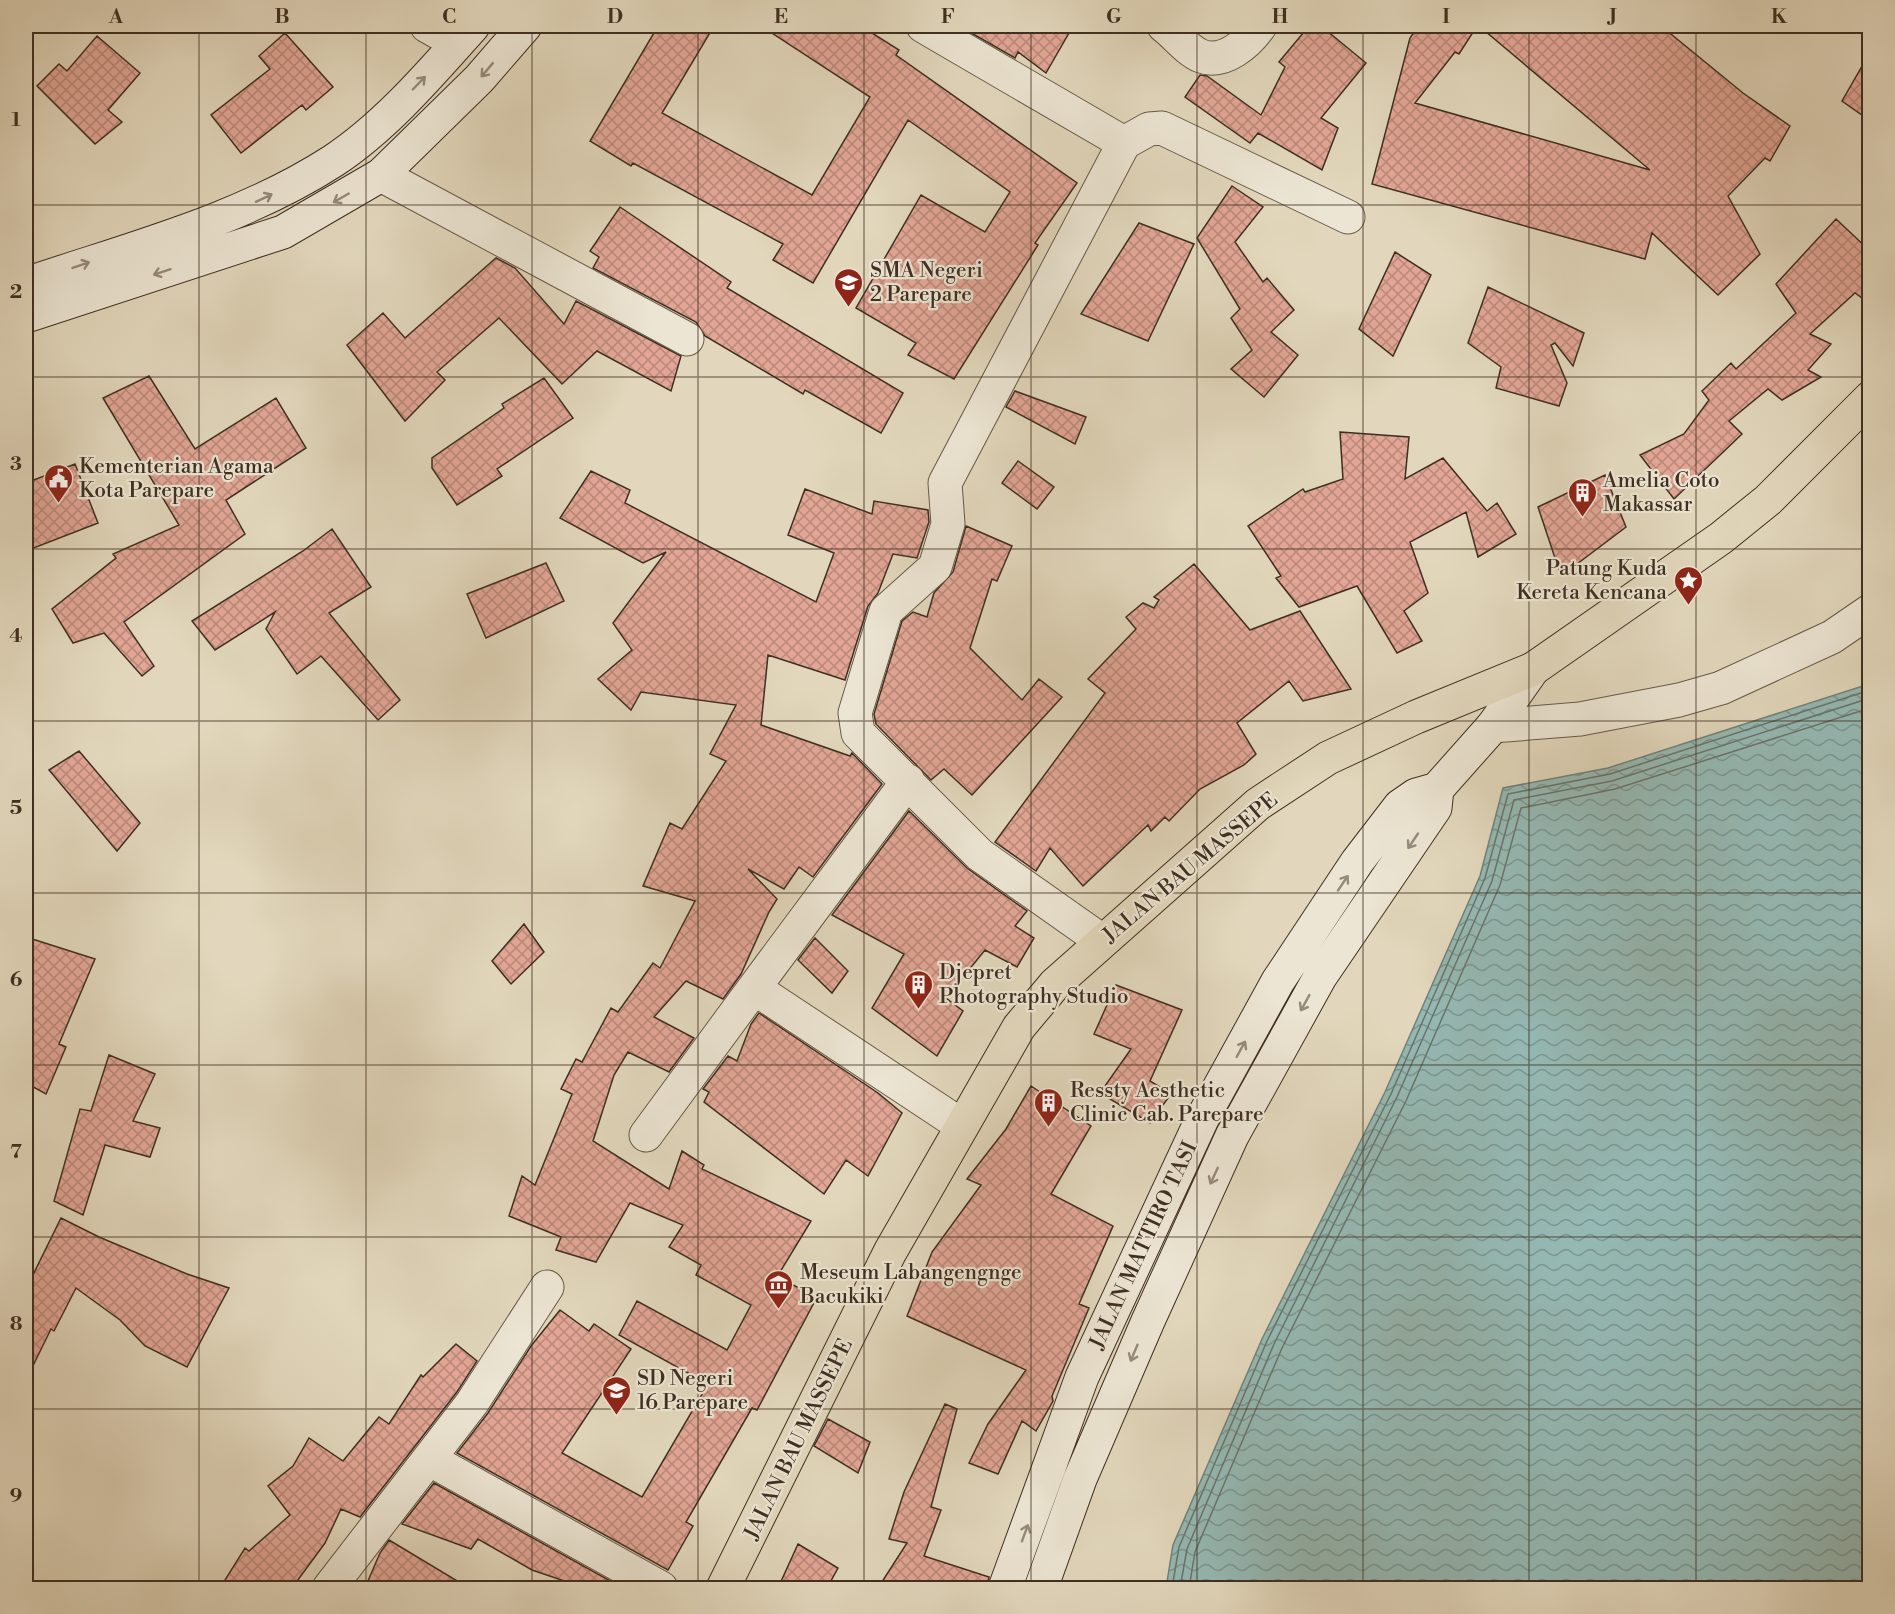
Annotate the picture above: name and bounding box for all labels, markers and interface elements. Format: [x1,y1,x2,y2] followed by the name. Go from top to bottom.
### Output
[108,5,124,30] text: A
[274,5,290,30] text: B
[442,5,456,30] text: C
[607,5,623,30] text: D
[774,5,788,30] text: E
[941,5,955,30] text: F
[1106,5,1122,30] text: G
[1272,5,1289,30] text: H
[1442,5,1450,30] text: I
[1606,5,1617,30] text: J
[1771,5,1788,30] text: K
[480,62,493,78] one-way arrow
[411,75,426,90] one-way arrow
[11,108,21,133] text: 1
[254,192,272,204] one-way arrow
[333,192,350,204] one-way arrow
[870,258,983,308] place label: SMA Negeri 2 Parepare
[71,259,90,270] one-way arrow
[833,266,865,308] school or university icon: SMA Negeri 2 Parepare
[153,268,172,279] one-way arrow
[10,280,22,305] text: 2
[10,452,22,477] text: 3
[79,454,274,504] place label: Kementerian Agama Kota Parepare
[42,462,74,504] public building icon: Kementerian Agama Kota Parepare
[1602,468,1720,518] place label: Amelia Coto Makassar
[1566,476,1598,518] building icon: Amelia Coto Makassar
[1516,556,1667,606] place label: Patung Kuda Kereta Kencana
[1672,564,1704,606] place icon: Patung Kuda Kereta Kencana
[9,624,23,649] text: 4
[1097,787,1283,949] street label: JALAN BAU MASSEPE
[10,796,22,821] text: 5
[1407,833,1419,849] one-way arrow
[1337,876,1349,892] one-way arrow
[939,960,1129,1010] place label: Djepret Photography Studio
[10,968,23,993] text: 6
[902,968,934,1010] building icon: Djepret Photography Studio
[1299,994,1311,1011] one-way arrow
[1235,1041,1247,1058] one-way arrow
[1070,1078,1264,1128] place label: Ressty Aesthetic Clinic Cab. Parepare
[1033,1086,1065,1128] building icon: Ressty Aesthetic Clinic Cab. Parepare
[1084,1137,1203,1354] street label: JALAN MATTIRO TASI
[10,1140,22,1165] text: 7
[1207,1166,1219,1184] one-way arrow
[799,1260,1022,1310] place label: Meseum Labangengnge Bacukiki
[763,1268,795,1310] museum icon: Meseum Labangengnge Bacukiki
[10,1312,23,1337] text: 8
[738,1335,859,1545] street label: JALAN BAU MASSEPE
[1128,1344,1139,1362] one-way arrow
[637,1366,748,1416] place label: SD Negeri 16 Parepare
[600,1374,632,1416] school or university icon: SD Negeri 16 Parepare
[10,1484,22,1509] text: 9
[1021,1525,1032,1543] one-way arrow

